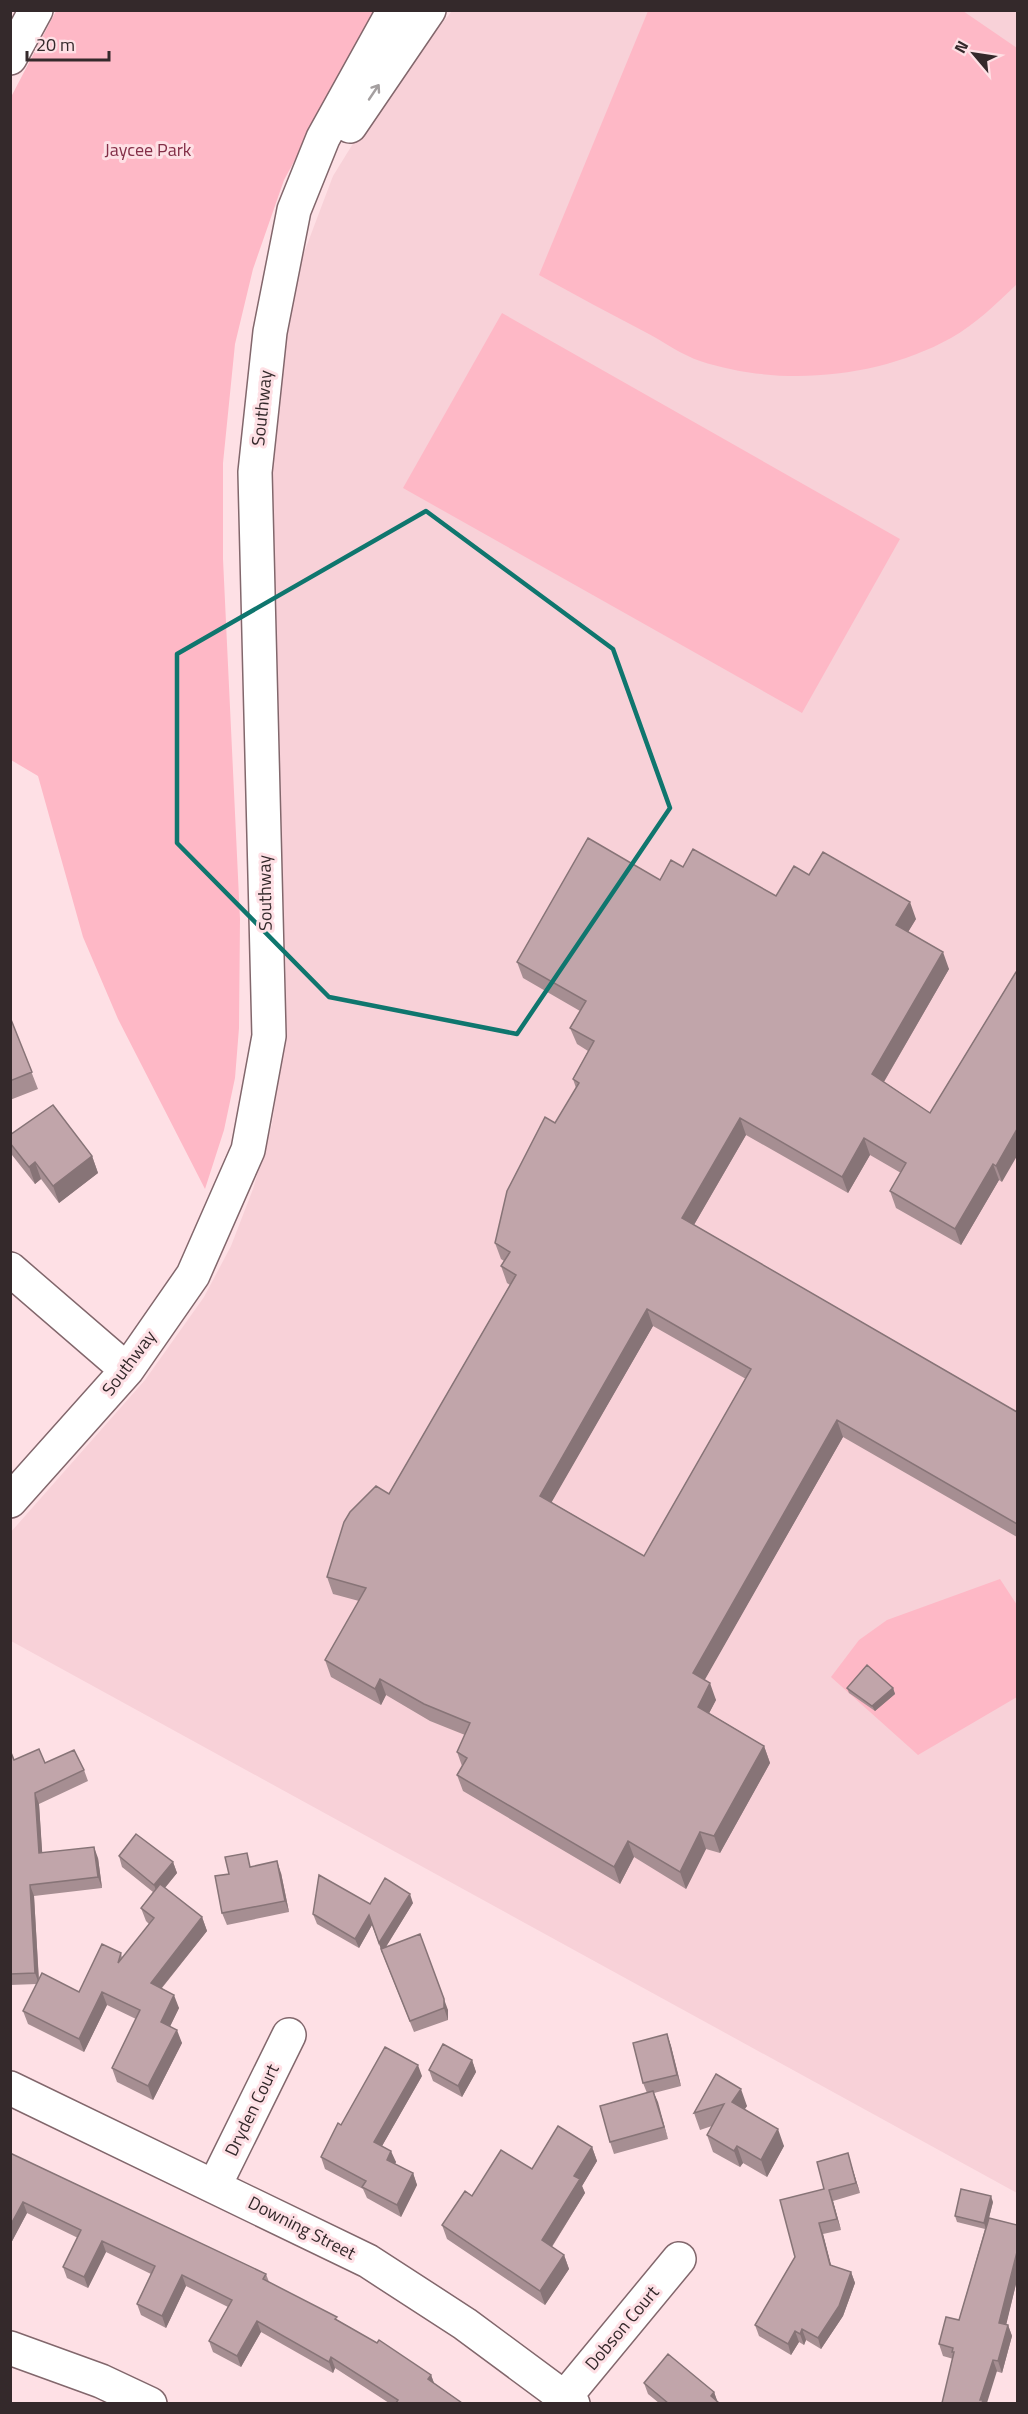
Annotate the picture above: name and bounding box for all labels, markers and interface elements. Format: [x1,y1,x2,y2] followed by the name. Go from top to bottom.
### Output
[27,24,110,62] scale bar
[944,24,1004,84] north arrow
[36,31,75,58] text: 20 m
[948,36,974,57] text: N
[368,84,380,101] one-way arrow
[105,136,192,163] park label: Jaycee Park
[244,368,279,447] street label: Southway
[250,854,279,931] street label: Southway
[95,1324,162,1401] street label: Southway
[218,2058,286,2161] street label: Dryden Court
[244,2189,361,2267] street label: Downing Street
[578,2279,666,2376] street label: Dobson Court

